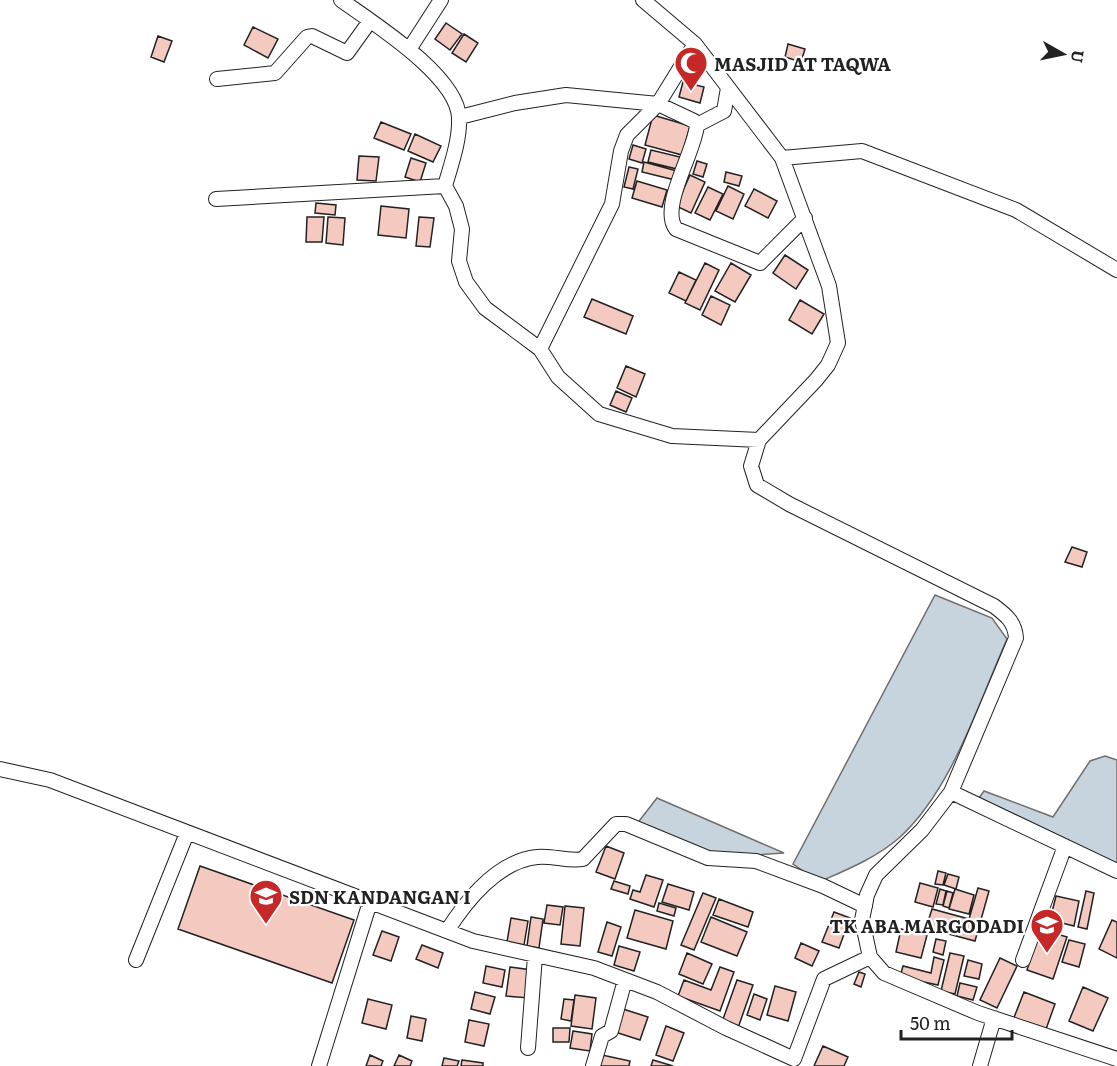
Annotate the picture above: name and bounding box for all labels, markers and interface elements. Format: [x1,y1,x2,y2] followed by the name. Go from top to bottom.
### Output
[1033,24,1093,84] north arrow
[673,45,709,92] mosque icon: MASJID AT TAQWA
[1066,48,1092,65] text: U
[714,50,891,77] place label: MASJID AT TAQWA
[248,878,284,925] school or university icon: SDN KANDANGAN I
[289,883,471,910] place label: SDN KANDANGAN I
[1029,907,1065,954] school or university icon: TK ABA MARGODADI
[830,912,1024,939] place label: TK ABA MARGODADI
[901,1003,1012,1041] scale bar
[910,1009,951,1036] text: 50 m

